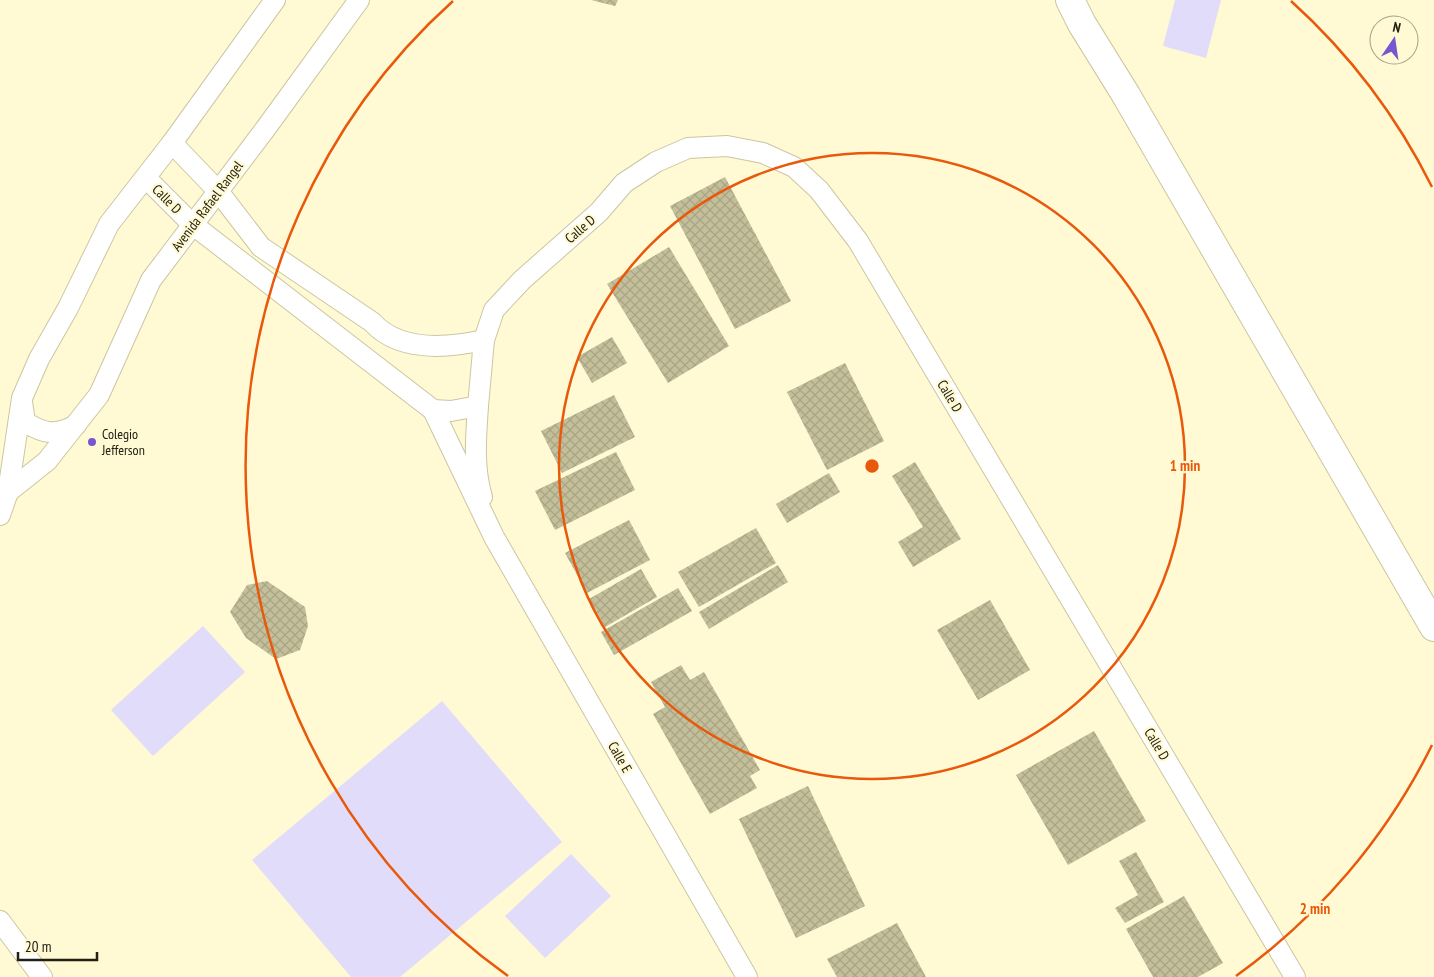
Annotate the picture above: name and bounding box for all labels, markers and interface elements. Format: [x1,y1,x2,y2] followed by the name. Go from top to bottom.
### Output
[1369,15,1419,65] north arrow
[1391,18,1403,37] text: N
[167,157,247,255] street label: Avenida Rafael Rangel
[148,180,186,218] street label: Calle D
[561,211,599,247] street label: Calle D
[933,377,967,415] street label: Calle D
[101,425,145,459] place label: Colegio Jefferson
[86,436,98,448] marker: Colegio Jefferson
[1170,456,1200,475] text: 1 min
[863,457,881,475] centre of rings
[1140,725,1174,763] street label: Calle D
[604,738,636,776] street label: Calle E
[1300,899,1330,918] text: 2 min
[18,930,96,962] scale bar
[25,937,51,956] text: 20 m

